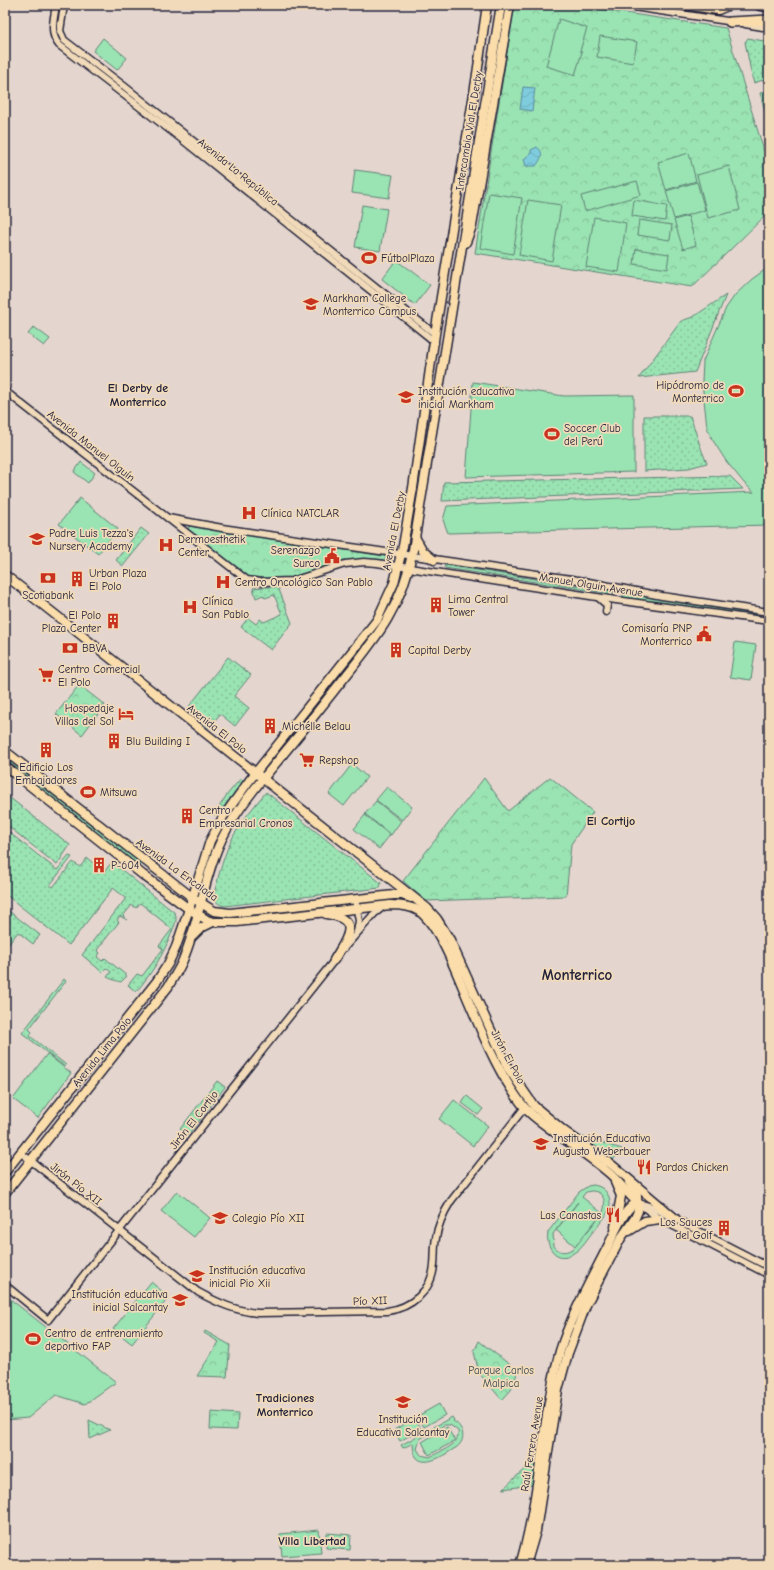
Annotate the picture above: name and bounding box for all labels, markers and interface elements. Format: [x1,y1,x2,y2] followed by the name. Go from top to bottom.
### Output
[453,70,485,192] street label: Intercambio Vial El Derby
[195,136,281,208] street label: Avenida La República
[360,249,378,267] sports icon: FútbolPlaza
[381,252,435,265] place label: FútbolPlaza
[323,292,416,318] place label: Markham College Monterrico Campus
[302,295,320,313] school or university icon: Markham College Monterrico Campus
[656,379,724,405] place label: Hipódromo de Monterrico
[108,381,168,409] district label: El Derby de Monterrico
[727,382,745,400] sports icon: Hipódromo de Monterrico
[418,385,514,411] place label: Institución educativa inicial Markham
[397,388,415,406] school or university icon: Institución educativa inicial Markham
[45,408,137,484] street label: Avenida Manuel Olguín
[564,422,621,448] place label: Soccer Club del Perú
[543,425,561,443] sports icon: Soccer Club del Perú
[380,490,408,572] street label: Avenida El Derby
[240,504,258,522] hospital icon: Clínica NATCLAR
[261,507,339,520] place label: Clínica NATCLAR
[49,527,134,553] place label: Padre Luis Tezza's Nursery Academy
[28,530,46,548] school or university icon: Padre Luis Tezza's Nursery Academy
[178,533,246,559] place label: Dermoesthetik Center
[157,536,175,554] hospital icon: Dermoesthetik Center
[271,544,320,570] place label: Serenazgo Surco
[323,547,341,565] public building icon: Serenazgo Surco
[89,567,147,593] place label: Urban Plaza El Polo
[39,569,57,587] bank icon: Scotiabank
[68,570,86,588] building icon: Urban Plaza El Polo
[538,570,644,600] street label: Manuel Olguin Avenue
[214,573,232,591] hospital icon: Centro Oncológico San Pablo
[235,576,373,589] place label: Centro Oncológico San Pablo
[22,589,74,602] place label: Scotiabank
[448,593,508,619] place label: Lima Central Tower
[202,595,249,621] place label: Clínica San Pablo
[427,596,445,614] building icon: Lima Central Tower
[181,598,199,616] hospital icon: Clínica San Pablo
[42,609,102,635] place label: El Polo Plaza Center
[104,612,122,630] building icon: El Polo Plaza Center
[622,622,692,648] place label: Comisaría PNP Monterrico
[695,625,713,643] public building icon: Comisaría PNP Monterrico
[61,639,79,657] bank icon: BBVA
[387,641,405,659] building icon: Capital Derby
[82,642,108,655] place label: BBVA
[408,644,471,657] place label: Capital Derby
[58,663,140,689] place label: Centro Comercial El Polo
[37,666,55,684] supermarket icon: Centro Comercial El Polo
[55,702,114,728] place label: Hospedaje Villas del Sol
[184,702,250,757] street label: Avenida El Polo
[117,705,135,723] hotel icon: Hospedaje Villas del Sol
[261,717,279,735] building icon: Michélle Belau
[282,720,350,733] place label: Michélle Belau
[105,732,123,750] building icon: Blu Building I
[126,735,190,748] place label: Blu Building I
[37,741,55,759] building icon: Edificio Los Embajadores
[298,751,316,769] supermarket icon: Repshop
[319,754,359,767] place label: Repshop
[15,761,77,787] place label: Edificio Los Embajadores
[79,783,97,801] sports icon: Mitsuwa
[100,786,137,799] place label: Mitsuwa
[199,804,293,830] place label: Centro Empresarial Cronos
[178,807,196,825] building icon: Centro Empresarial Cronos
[587,814,635,828] district label: El Cortijo
[134,836,220,904] street label: Avenida La Encalada
[90,856,108,874] building icon: P-604
[111,859,139,872] place label: P-604
[542,966,612,984] district label: Monterrico
[70,1014,134,1090] street label: Avenida Lima Polo
[488,1028,528,1087] street label: Jirón El Polo
[167,1088,221,1152] street label: Jirón El Cortijo
[553,1132,651,1158] place label: Institución Educativa Augusto Weberbauer
[532,1135,550,1153] school or university icon: Institución Educativa Augusto Weberbauer
[635,1158,653,1176] restaurant icon: Pardos Chicken
[48,1160,104,1208] street label: Jirón Pío XII
[656,1161,728,1174] place label: Pardos Chicken
[604,1206,622,1224] restaurant icon: Las Canastas
[211,1209,229,1227] school or university icon: Colegio Pío XII
[540,1209,601,1222] place label: Las Canastas
[232,1212,305,1225] place label: Colegio Pío XII
[660,1216,713,1242] place label: Los Sauces del Golf
[715,1219,733,1237] building icon: Los Sauces del Golf
[209,1264,305,1290] place label: Institución educativa inicial Pio Xii
[188,1267,206,1285] school or university icon: Institución educativa inicial Pio Xii
[72,1288,168,1314] place label: Institución educativa inicial Salcantay
[171,1291,189,1309] school or university icon: Institución educativa inicial Salcantay
[353,1294,387,1308] street label: Pío XII
[45,1327,163,1353] place label: Centro de entrenamiento deportivo FAP
[24,1330,42,1348] sports icon: Centro de entrenamiento deportivo FAP
[468,1364,534,1390] park label: Parque Carlos Malpica
[256,1391,314,1419] district label: Tradiciones Monterrico
[394,1393,412,1411] school or university icon: Institución Educativa Salcantay
[518,1395,546,1493] street label: Raúl Ferrero Avenue
[356,1413,450,1439] place label: Institución Educativa Salcantay
[278,1534,346,1548] district label: Villa Libertad

